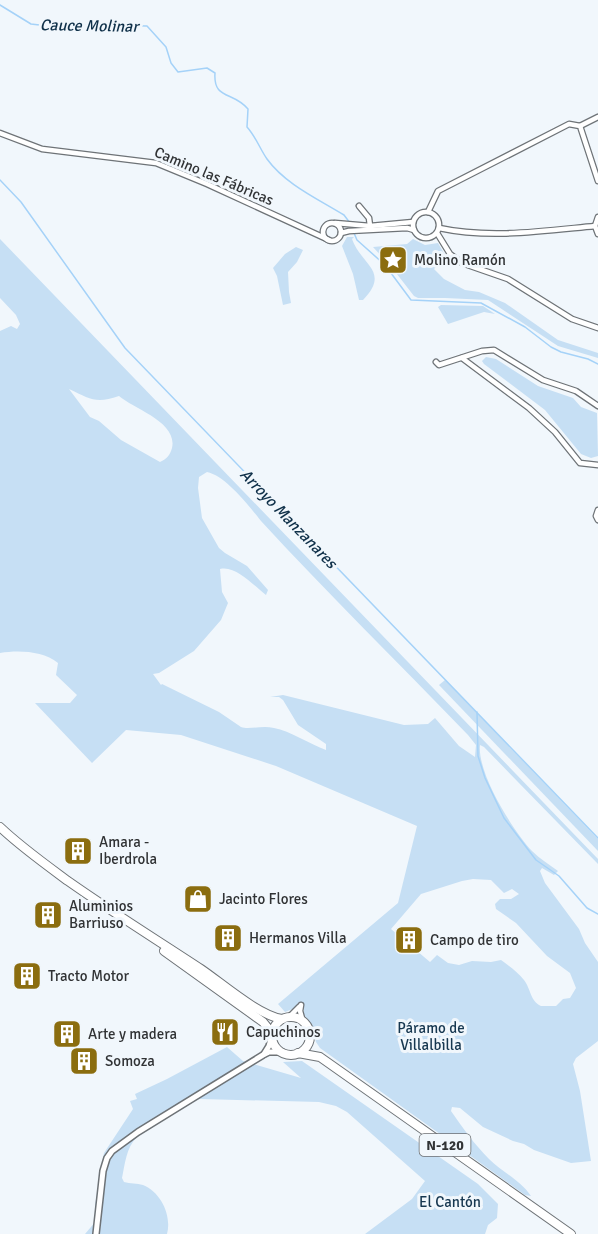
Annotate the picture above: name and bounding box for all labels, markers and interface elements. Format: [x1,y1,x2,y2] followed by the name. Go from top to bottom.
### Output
[40,15,140,37] water label: Cauce Molinar
[152,143,277,209] street label: Camino las Fábricas
[377,244,409,276] place icon: Molino Ramón
[414,251,506,269] place label: Molino Ramón
[236,465,342,574] water label: Arroyo Manzanares
[99,833,157,868] place label: Amara - Iberdrola
[62,835,94,867] building icon: Amara - Iberdrola
[182,883,214,915] shop icon: Jacinto Flores
[219,890,308,908] place label: Jacinto Flores
[69,897,134,932] place label: Aluminios Barriuso
[32,899,64,931] building icon: Aluminios Barriuso
[212,922,244,954] building icon: Hermanos Villa
[393,924,425,956] building icon: Campo de tiro
[249,929,347,947] place label: Hermanos Villa
[430,931,519,949] place label: Campo de tiro
[11,960,43,992] building icon: Tracto Motor
[48,967,130,985] place label: Tracto Motor
[209,1016,241,1048] restaurant icon: Capuchinos
[51,1018,83,1050] building icon: Arte y madera
[397,1019,465,1054] park label: Páramo de Villalbilla
[246,1023,321,1041] place label: Capuchinos
[88,1025,177,1043] place label: Arte y madera
[68,1045,100,1077] building icon: Somoza
[105,1052,155,1070] place label: Somoza
[420,1134,470,1156] road number: N-120
[419,1193,481,1211] park label: El Cantón

